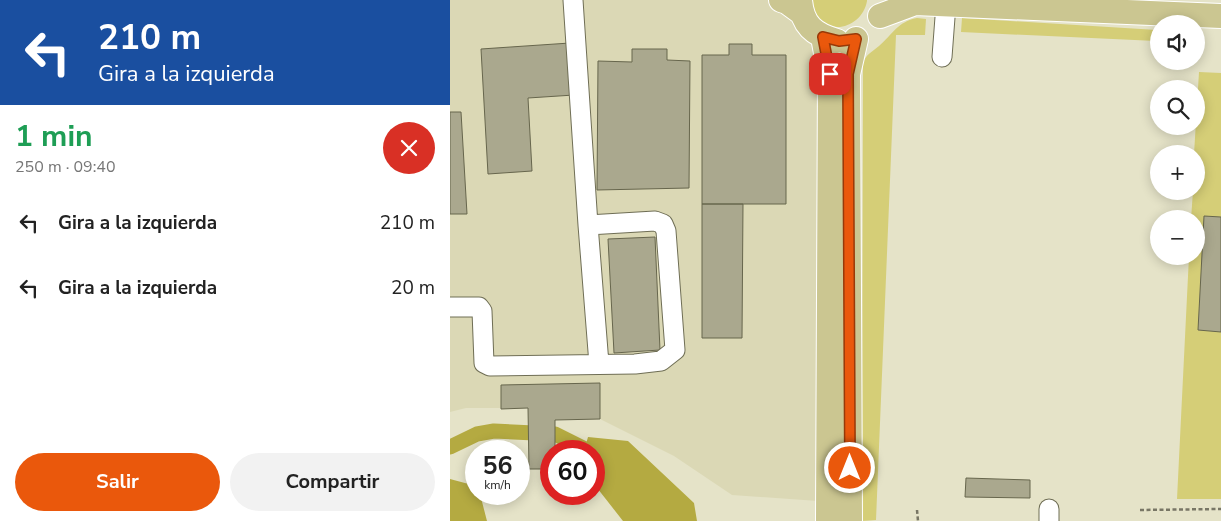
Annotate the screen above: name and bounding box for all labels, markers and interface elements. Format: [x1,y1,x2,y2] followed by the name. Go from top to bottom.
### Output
[98,14,201,61] text: 210 m
[1150,15,1205,265] map controls
[1150,15,1205,70] button: sound
[15,20,80,85] icon: left
[809,53,851,95] pin
[98,59,275,89] text: Gira a la izquierda
[816,60,844,88] icon: arrive
[1150,80,1205,135] button: search
[15,116,93,157] text: 1 min
[383,122,435,174] button: close
[1150,145,1205,200] button: +
[15,156,116,178] text: 250 m · 09:40
[15,209,43,237] icon: left
[58,210,217,236] text: Gira a la izquierda
[380,210,435,236] text: 210 m
[1150,210,1205,265] button: −
[15,274,43,302] icon: left
[58,275,217,301] text: Gira a la izquierda
[391,275,435,301] text: 20 m
[540,440,605,505] speed limit sign: 60
[823,441,875,493] position arrow
[482,449,513,483] text: 56
[15,453,220,511] button: Salir
[230,453,435,511] button: Compartir
[484,477,511,493] text: km/h

